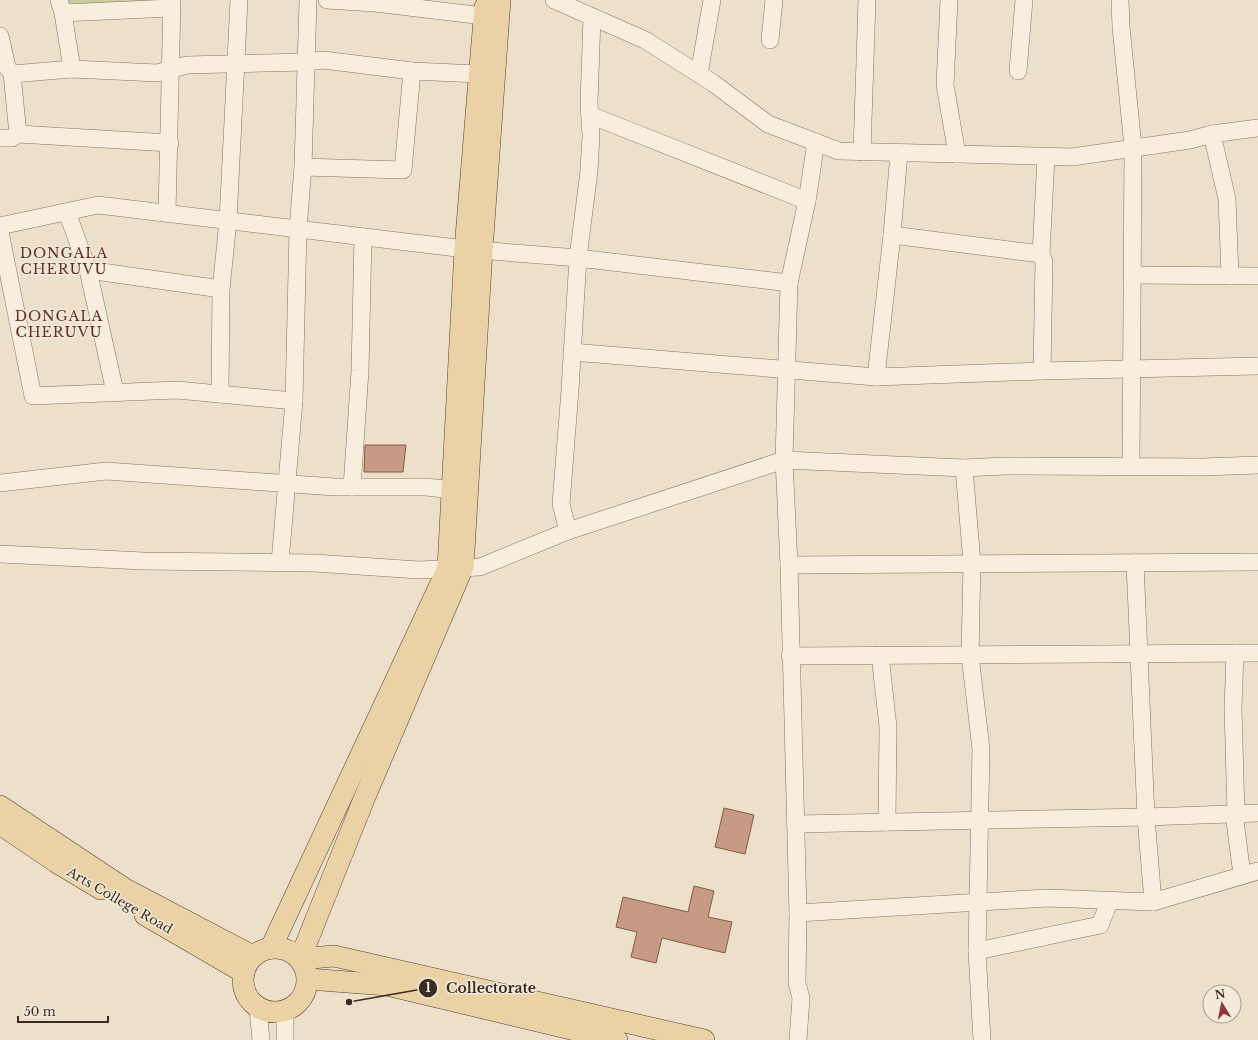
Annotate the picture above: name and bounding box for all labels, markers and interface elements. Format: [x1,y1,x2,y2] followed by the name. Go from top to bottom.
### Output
[20,244,108,278] district label: DONGALA CHERUVU
[15,307,103,341] district label: DONGALA CHERUVU
[63,863,176,938] street label: Arts College Road
[418,975,544,1001] callout: Collectorate
[446,979,536,997] text: Collectorate
[425,980,431,995] text: 1
[1202,984,1242,1024] north arrow
[1214,986,1227,1002] text: N
[18,998,108,1024] scale bar
[24,1004,56,1019] text: 50 m

